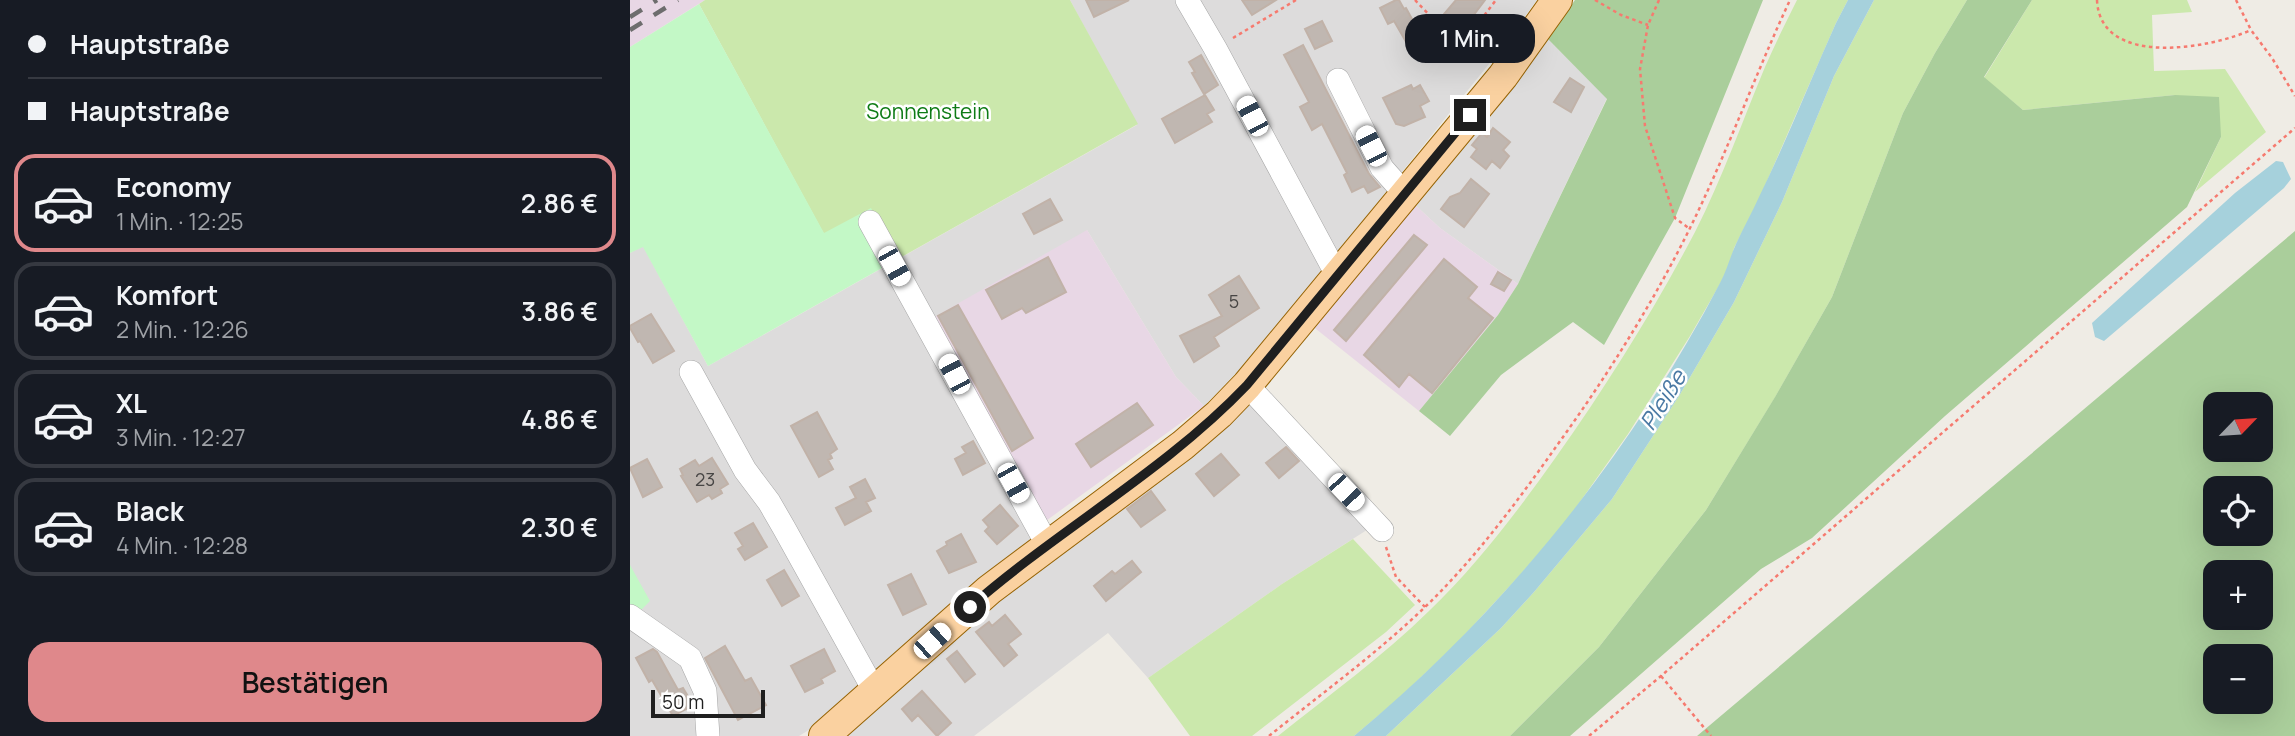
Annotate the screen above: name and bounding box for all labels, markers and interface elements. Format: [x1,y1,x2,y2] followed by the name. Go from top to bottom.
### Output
[1405,13,1535,62] callout: 1 Min.
[1440,22,1500,54] text: 1 Min.
[70,26,230,62] text: Hauptstraße
[70,93,230,129] text: Hauptstraße
[1233,93,1272,139] car
[866,97,990,125] park label: Sonnenstein
[1454,99,1486,131] route end
[1353,123,1390,169] car
[116,169,231,205] text: Economy
[32,172,95,235] icon: car
[521,185,598,221] text: 2.86 €
[116,205,244,237] text: 1 Min. · 12:25
[875,243,914,289] car
[116,277,218,313] text: Komfort
[32,280,95,343] icon: car
[1229,289,1239,313] house number: 5
[521,293,598,329] text: 3.86 €
[116,313,249,345] text: 2 Min. · 12:26
[935,351,974,397] car
[1631,362,1694,436] water label: Pleiße
[116,385,147,421] text: XL
[32,388,95,451] icon: car
[2203,392,2273,462] north arrow
[2203,392,2273,714] map controls
[521,401,598,437] text: 4.86 €
[116,421,246,453] text: 3 Min. · 12:27
[994,460,1033,506] car
[695,467,715,491] house number: 23
[1324,469,1369,515] car
[2203,476,2273,546] button: locate
[116,493,184,529] text: Black
[32,496,95,559] icon: car
[521,509,598,545] text: 2.30 €
[116,529,248,561] text: 4 Min. · 12:28
[2203,560,2273,630] button: +
[954,591,986,623] route start
[910,619,955,663] car
[28,642,602,722] button: Bestätigen
[2203,644,2273,714] button: −
[651,687,765,719] scale bar
[662,689,704,715] text: 50 m

